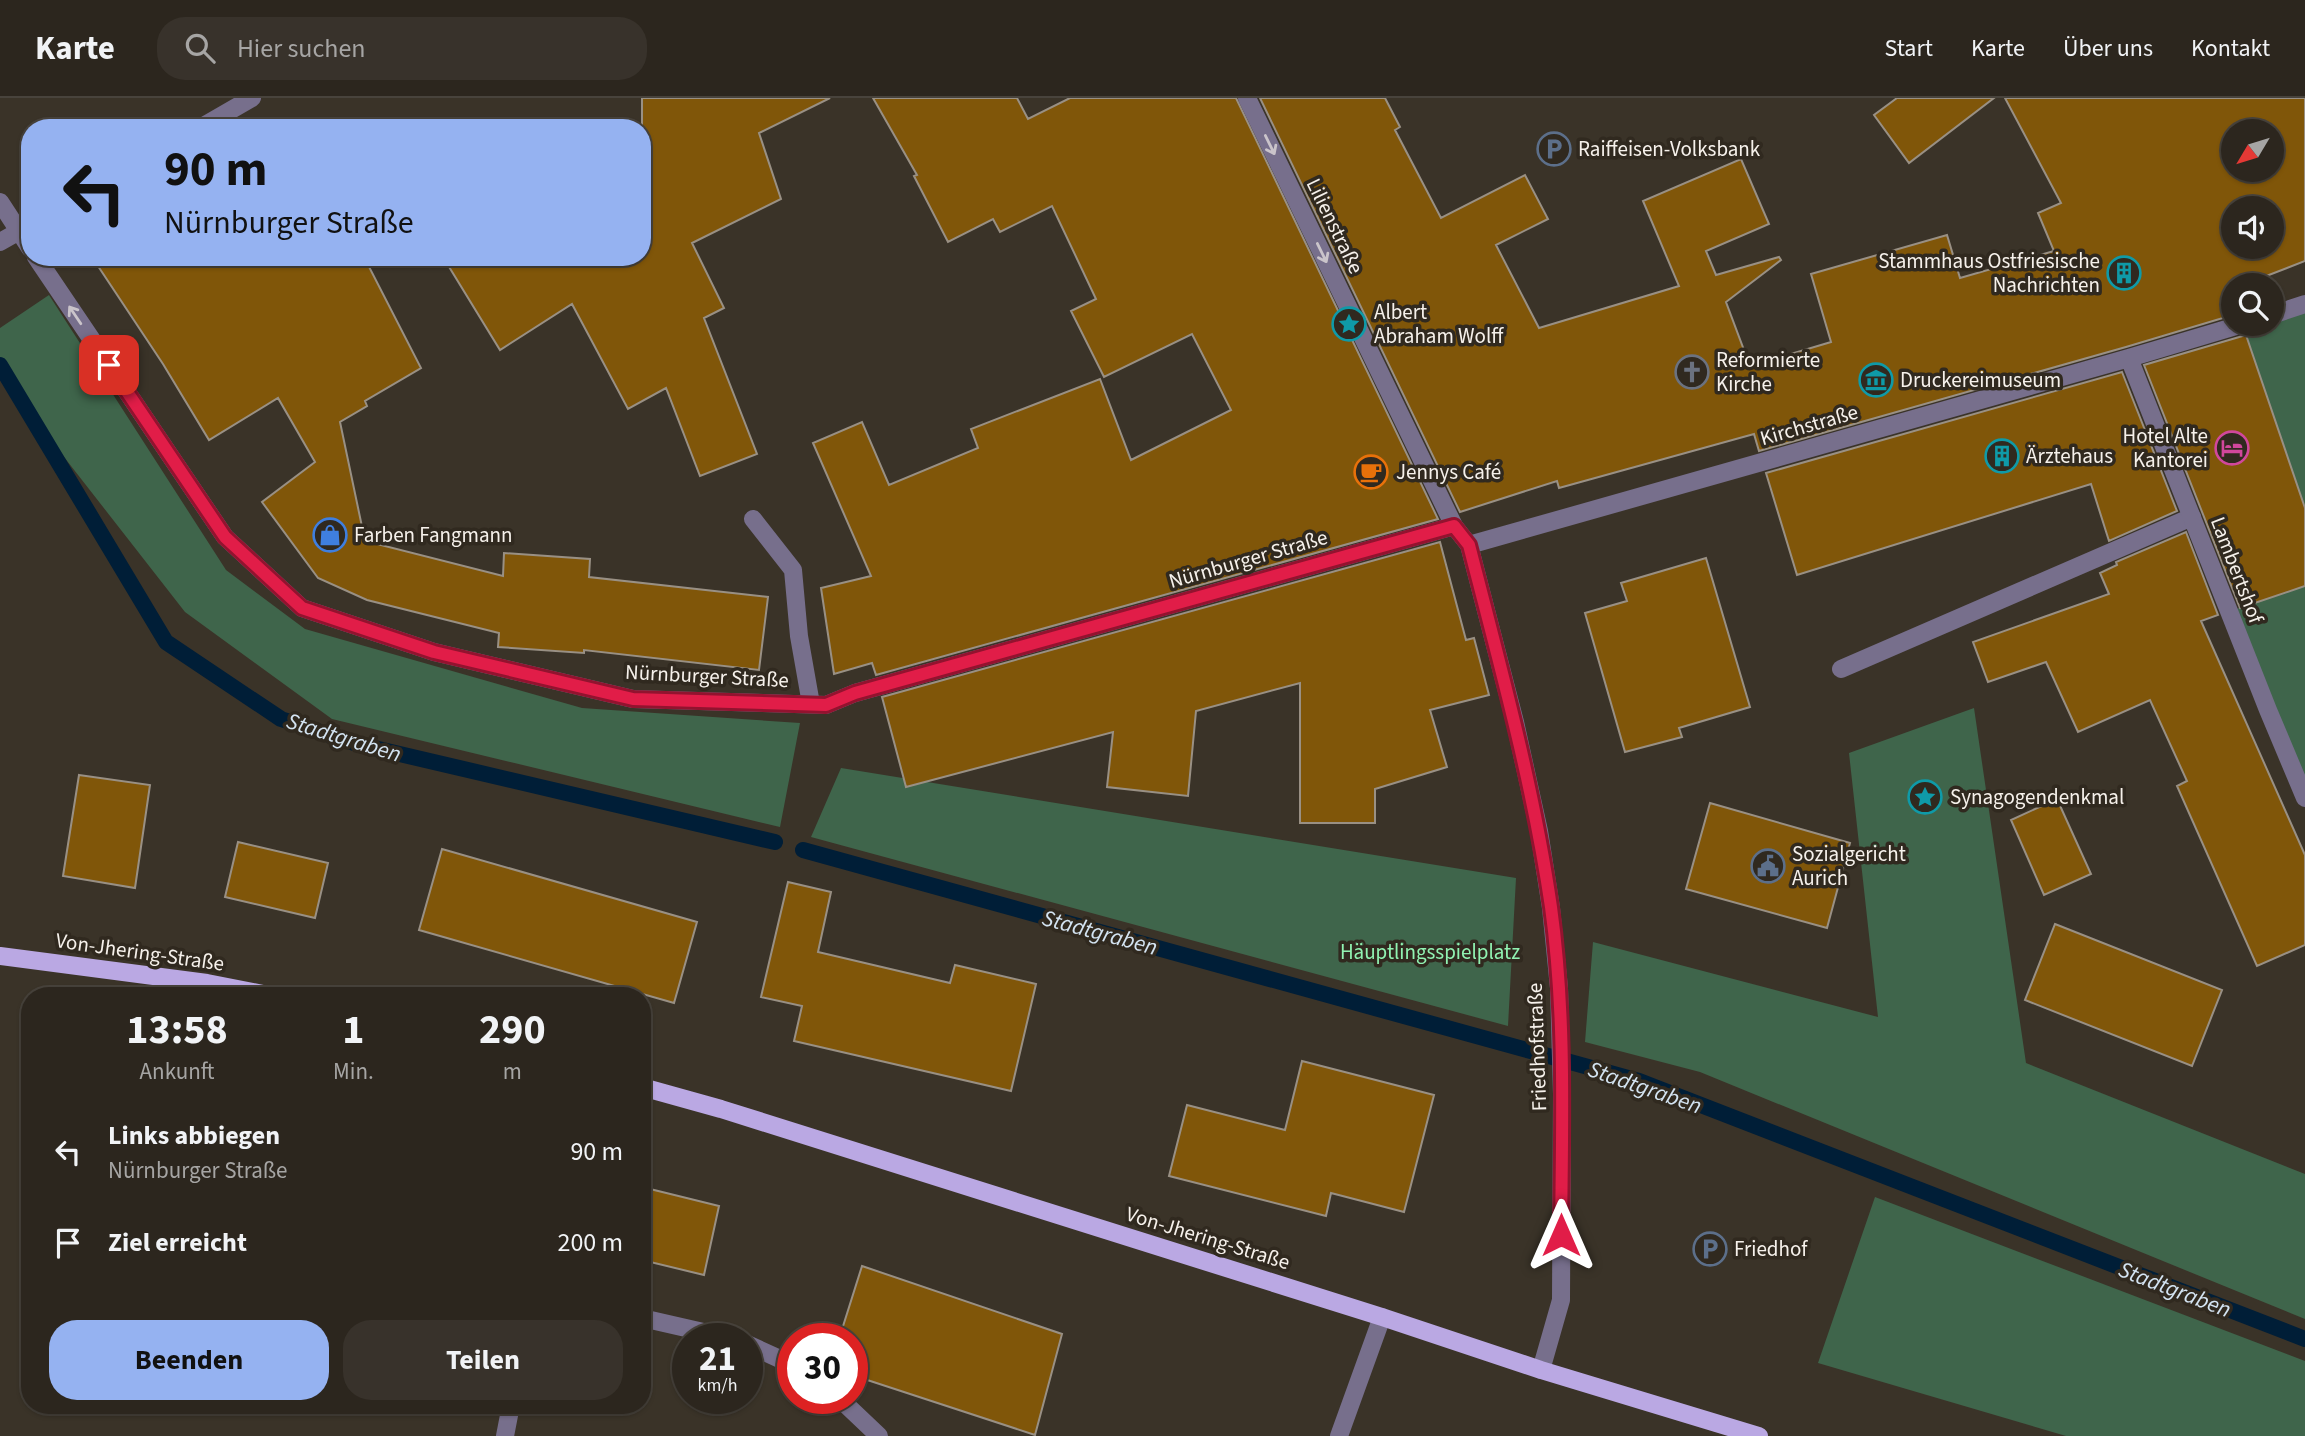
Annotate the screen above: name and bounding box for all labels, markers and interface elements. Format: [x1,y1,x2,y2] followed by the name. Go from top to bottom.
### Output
[157,17,647,80] search box
[35,25,115,72] text: Karte
[181,29,219,67] icon: search
[237,30,366,67] text: Hier suchen
[1885,31,1933,66] text: Start
[1971,31,2025,66] text: Karte
[2063,31,2153,66] text: Über uns
[2191,31,2270,66] text: Kontakt
[2221,119,2284,182] north arrow
[2221,119,2284,336] map controls
[1535,130,1573,168] parking icon: Raiffeisen-Volksbank
[1263,134,1277,155] one-way arrow
[1578,134,1761,164] place label: Raiffeisen-Volksbank
[164,135,268,205] text: 90 m
[49,147,140,238] icon: left
[1299,173,1371,279] street label: Lilienstraße
[2221,196,2284,259] button: sound
[164,200,414,246] text: Nürnburger Straße
[1316,242,1330,263] one-way arrow
[1878,246,2100,300] place label: Stammhaus Ostfriesische Nachrichten
[2105,254,2143,292] building icon: Stammhaus Ostfriesische Nachrichten
[2221,273,2284,336] button: search
[1374,297,1504,351] place label: Albert Abraham Wolff
[1330,305,1368,343] place icon: Albert Abraham Wolff
[68,306,82,325] one-way arrow
[79,335,139,395] pin
[1716,345,1820,399] place label: Reformierte Kirche
[90,346,128,384] icon: arrive
[1673,353,1711,391] church icon: Reformierte Kirche
[1857,361,1895,399] museum icon: Druckereimuseum
[1900,365,2061,395] place label: Druckereimuseum
[1756,397,1862,453] street label: Kirchstraße
[2123,421,2208,475] place label: Hotel Alte Kantorei
[2213,429,2251,467] hotel icon: Hotel Alte Kantorei
[1983,437,2021,475] building icon: Ärztehaus
[2026,441,2113,471] place label: Ärztehaus
[1352,453,1390,491] cafe icon: Jennys Café
[1396,457,1501,487] place label: Jennys Café
[2203,512,2271,629] street label: Lambertshof
[311,516,349,554] shop icon: Farben Fangmann
[354,520,513,550] place label: Farben Fangmann
[1165,522,1331,596] street label: Nürnburger Straße
[624,657,790,695] street label: Nürnburger Straße
[282,704,405,771] water label: Stadtgraben
[1906,778,1944,816] place icon: Synagogendenkmal
[1950,782,2124,812] place label: Synagogendenkmal
[1792,839,1906,893] place label: Sozialgericht Aurich
[1749,847,1787,885] public building icon: Sozialgericht Aurich
[1038,901,1161,964] water label: Stadtgraben
[54,925,226,979] street label: Von-Jhering-Straße
[1340,937,1520,967] park label: Häuptlingsspielplatz
[1520,982,1554,1112] street label: Friedhofstraße
[126,1000,228,1060] text: 13:58
[342,1000,364,1060] text: 1
[479,1000,546,1060] text: 290
[1584,1053,1706,1122] water label: Stadtgraben
[140,1055,214,1088] text: Ankunft
[333,1055,374,1088] text: Min.
[503,1055,522,1088] text: m
[108,1117,280,1154] text: Links abbiegen
[49,1133,87,1171] icon: left
[570,1133,623,1170] text: 90 m
[108,1154,287,1187] text: Nürnburger Straße
[1524,1198,1598,1272] position arrow
[1122,1199,1294,1277] street label: Von-Jhering-Straße
[49,1224,87,1262] icon: arrive
[108,1224,247,1261] text: Ziel erreicht
[557,1224,623,1261] text: 200 m
[1691,1230,1729,1268] parking icon: Friedhof
[1734,1234,1808,1264] place label: Friedhof
[2114,1253,2236,1326] water label: Stadtgraben
[49,1320,329,1400] button: Beenden
[343,1320,623,1400] button: Teilen
[777,1323,868,1414] speed limit sign: 30
[699,1334,736,1384] text: 21
[698,1373,737,1398] text: km/h

